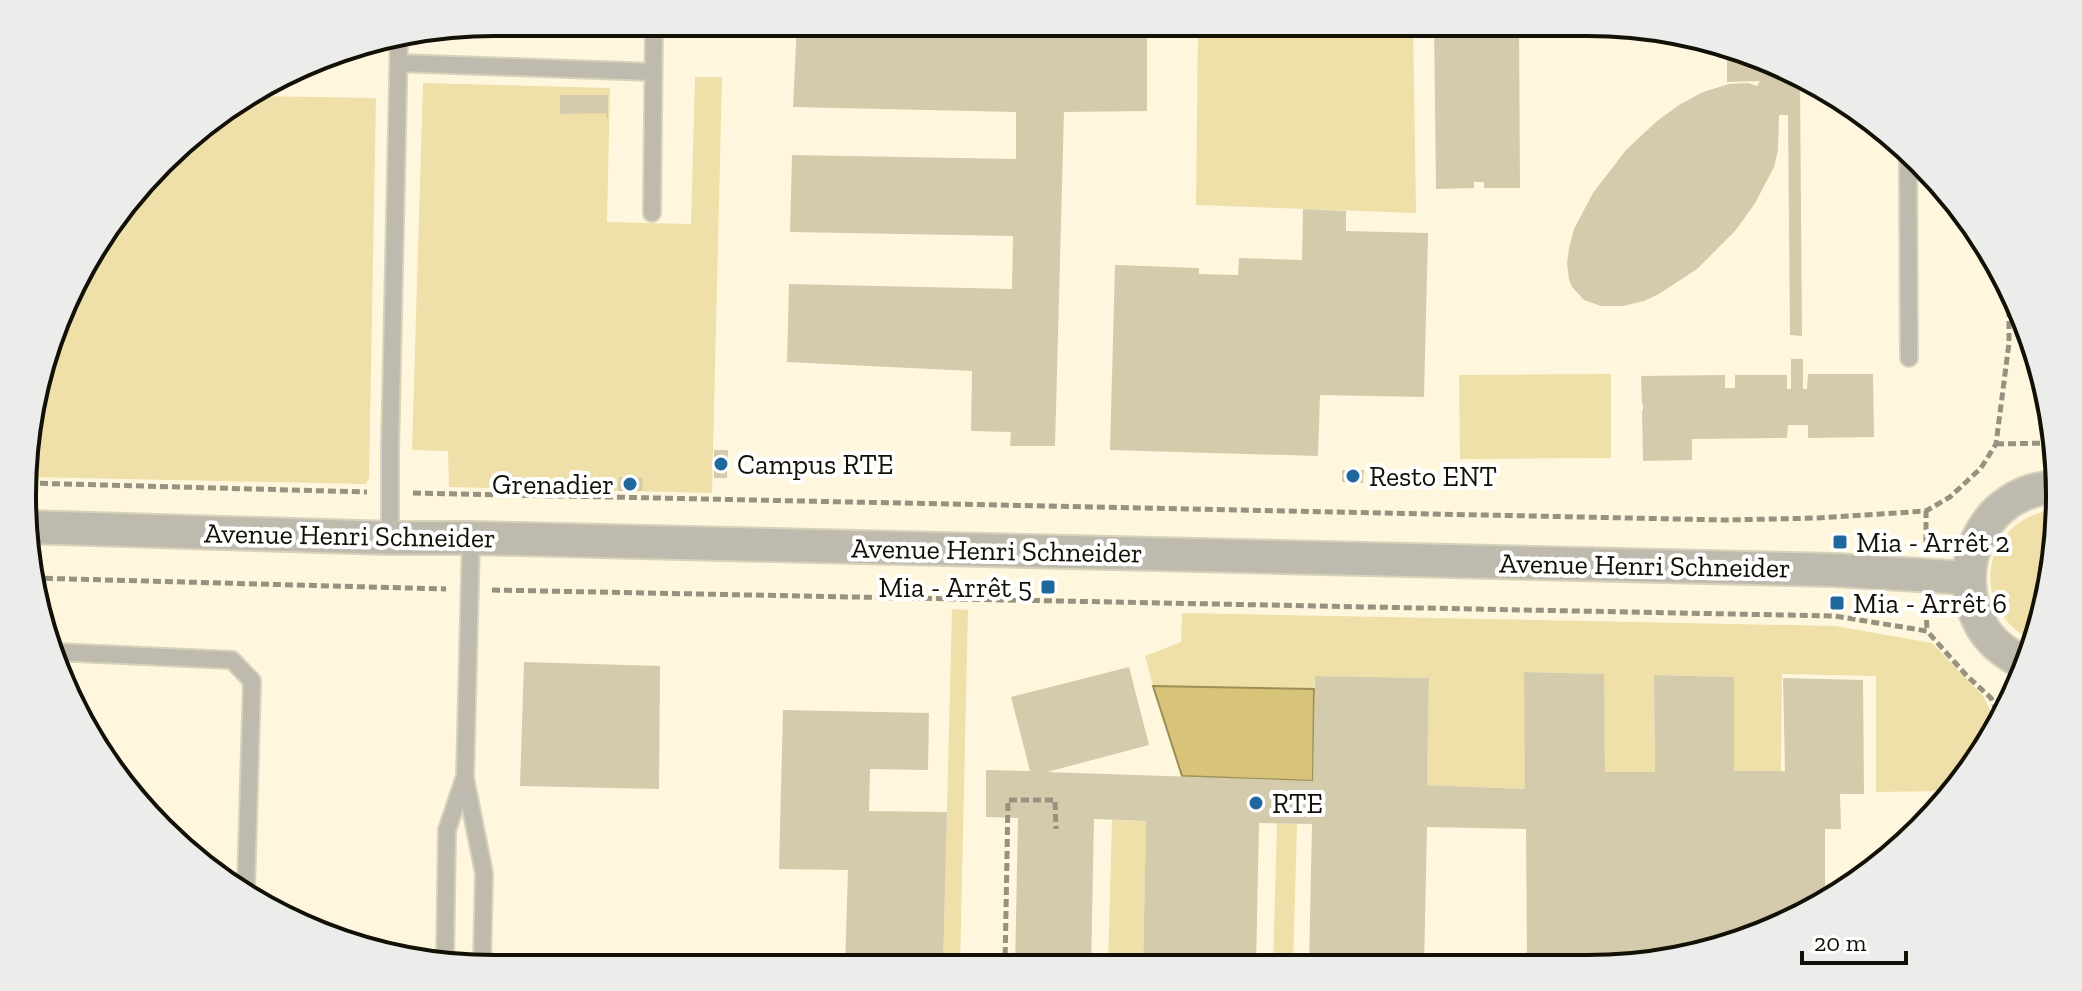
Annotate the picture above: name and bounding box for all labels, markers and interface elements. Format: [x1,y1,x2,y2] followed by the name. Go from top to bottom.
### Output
[737,448,893,481] place label: Campus RTE
[712,455,730,473] marker: Campus RTE
[1369,460,1497,493] place label: Resto ENT
[1344,467,1362,485] marker: Resto ENT
[492,468,614,501] place label: Grenadier
[621,475,639,493] marker: Grenadier
[204,516,496,555] street label: Avenue Henri Schneider
[1856,526,2010,559] place label: Mia - Arrêt 2
[851,531,1143,570] street label: Avenue Henri Schneider
[1831,533,1849,551] marker: Mia - Arrêt 2
[1499,546,1791,585] street label: Avenue Henri Schneider
[878,571,1032,604] place label: Mia - Arrêt 5
[1039,578,1057,596] marker: Mia - Arrêt 5
[1853,587,2007,620] place label: Mia - Arrêt 6
[1828,594,1846,612] marker: Mia - Arrêt 6
[1272,787,1323,820] place label: RTE
[1247,794,1265,812] marker: RTE
[1802,915,1906,965] scale bar
[1814,928,1867,957] text: 20 m

